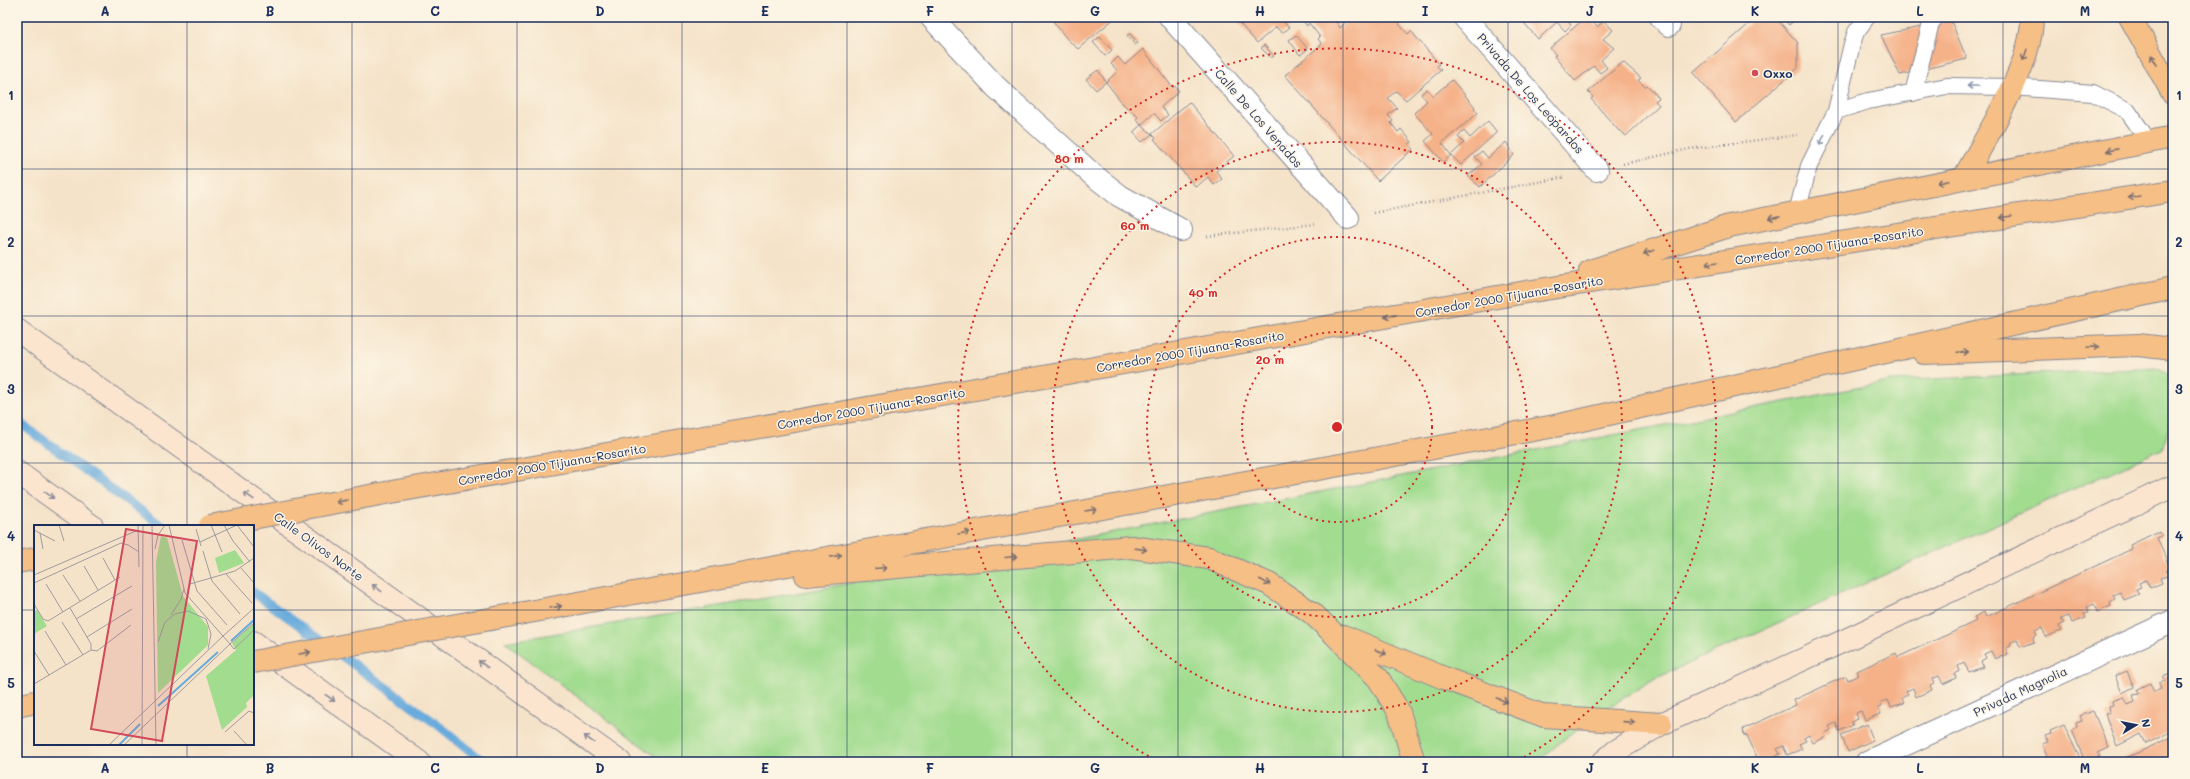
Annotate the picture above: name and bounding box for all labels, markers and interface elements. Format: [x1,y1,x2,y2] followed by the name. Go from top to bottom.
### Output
[100,2,110,19] text: A
[266,2,275,19] text: B
[430,2,440,19] text: C
[595,2,605,19] text: D
[761,2,769,19] text: E
[926,2,934,19] text: F
[1090,2,1100,19] text: G
[1255,2,1265,19] text: H
[1422,2,1429,19] text: I
[1586,2,1594,19] text: J
[1751,2,1760,19] text: K
[1916,2,1924,19] text: L
[2080,2,2090,19] text: M
[1474,29,1588,157] street label: Privada De Los Leopardos
[2021,48,2028,61] one-way arrow
[2149,54,2157,66] one-way arrow
[1212,65,1306,171] street label: Calle De Los Venados
[1763,65,1793,81] place label: Oxxo
[1750,68,1760,78] marker: Oxxo
[1967,82,1980,89] one-way arrow
[8,86,14,103] text: 1
[2176,86,2182,103] text: 1
[1818,133,1825,145] one-way arrow
[2106,147,2119,155] one-way arrow
[1054,150,1084,166] text: 80 m
[1937,179,1950,187] one-way arrow
[2128,194,2141,202] one-way arrow
[1768,213,1781,221] one-way arrow
[2000,214,2013,222] one-way arrow
[1121,217,1149,233] text: 60 m
[1734,222,1924,268] street label: Corredor 2000 Tijuana-Rosarito
[7,233,15,250] text: 2
[2175,233,2183,250] text: 2
[1643,249,1656,256] one-way arrow
[1705,259,1718,267] one-way arrow
[1414,272,1604,320] street label: Corredor 2000 Tijuana-Rosarito
[1188,284,1218,300] text: 40 m
[1384,312,1397,320] one-way arrow
[1095,327,1285,375] street label: Corredor 2000 Tijuana-Rosarito
[2086,343,2099,351] one-way arrow
[1956,348,1969,356] one-way arrow
[1256,351,1284,367] text: 20 m
[7,380,15,397] text: 3
[2175,380,2183,397] text: 3
[776,384,966,432] street label: Corredor 2000 Tijuana-Rosarito
[1330,420,1344,434] centre of rings
[457,440,647,488] street label: Corredor 2000 Tijuana-Rosarito
[43,491,54,499] one-way arrow
[243,492,254,500] one-way arrow
[336,498,349,506] one-way arrow
[1085,506,1098,514] one-way arrow
[271,508,367,584] street label: Calle Olivos Norte
[34,525,254,745] inset map
[7,527,15,544] text: 4
[2175,527,2183,544] text: 4
[957,529,970,537] one-way arrow
[1134,545,1147,553] one-way arrow
[829,552,842,560] one-way arrow
[1004,554,1017,561] one-way arrow
[875,565,888,572] one-way arrow
[1259,579,1271,587] one-way arrow
[372,584,383,592] one-way arrow
[549,603,562,611] one-way arrow
[298,649,311,657] one-way arrow
[1375,649,1387,657] one-way arrow
[478,660,489,668] one-way arrow
[1971,662,2069,720] street label: Privada Magnolia
[7,674,15,691] text: 5
[2175,674,2183,691] text: 5
[324,694,335,702] one-way arrow
[1496,697,1508,705] one-way arrow
[2116,705,2156,745] north arrow
[2138,718,2154,729] text: N
[1622,719,1635,726] one-way arrow
[583,735,594,743] one-way arrow
[100,759,110,776] text: A
[266,759,275,776] text: B
[430,759,440,776] text: C
[595,759,605,776] text: D
[761,759,769,776] text: E
[926,759,934,776] text: F
[1090,759,1100,776] text: G
[1255,759,1265,776] text: H
[1422,759,1429,776] text: I
[1586,759,1594,776] text: J
[1751,759,1760,776] text: K
[1916,759,1924,776] text: L
[2080,759,2090,776] text: M

